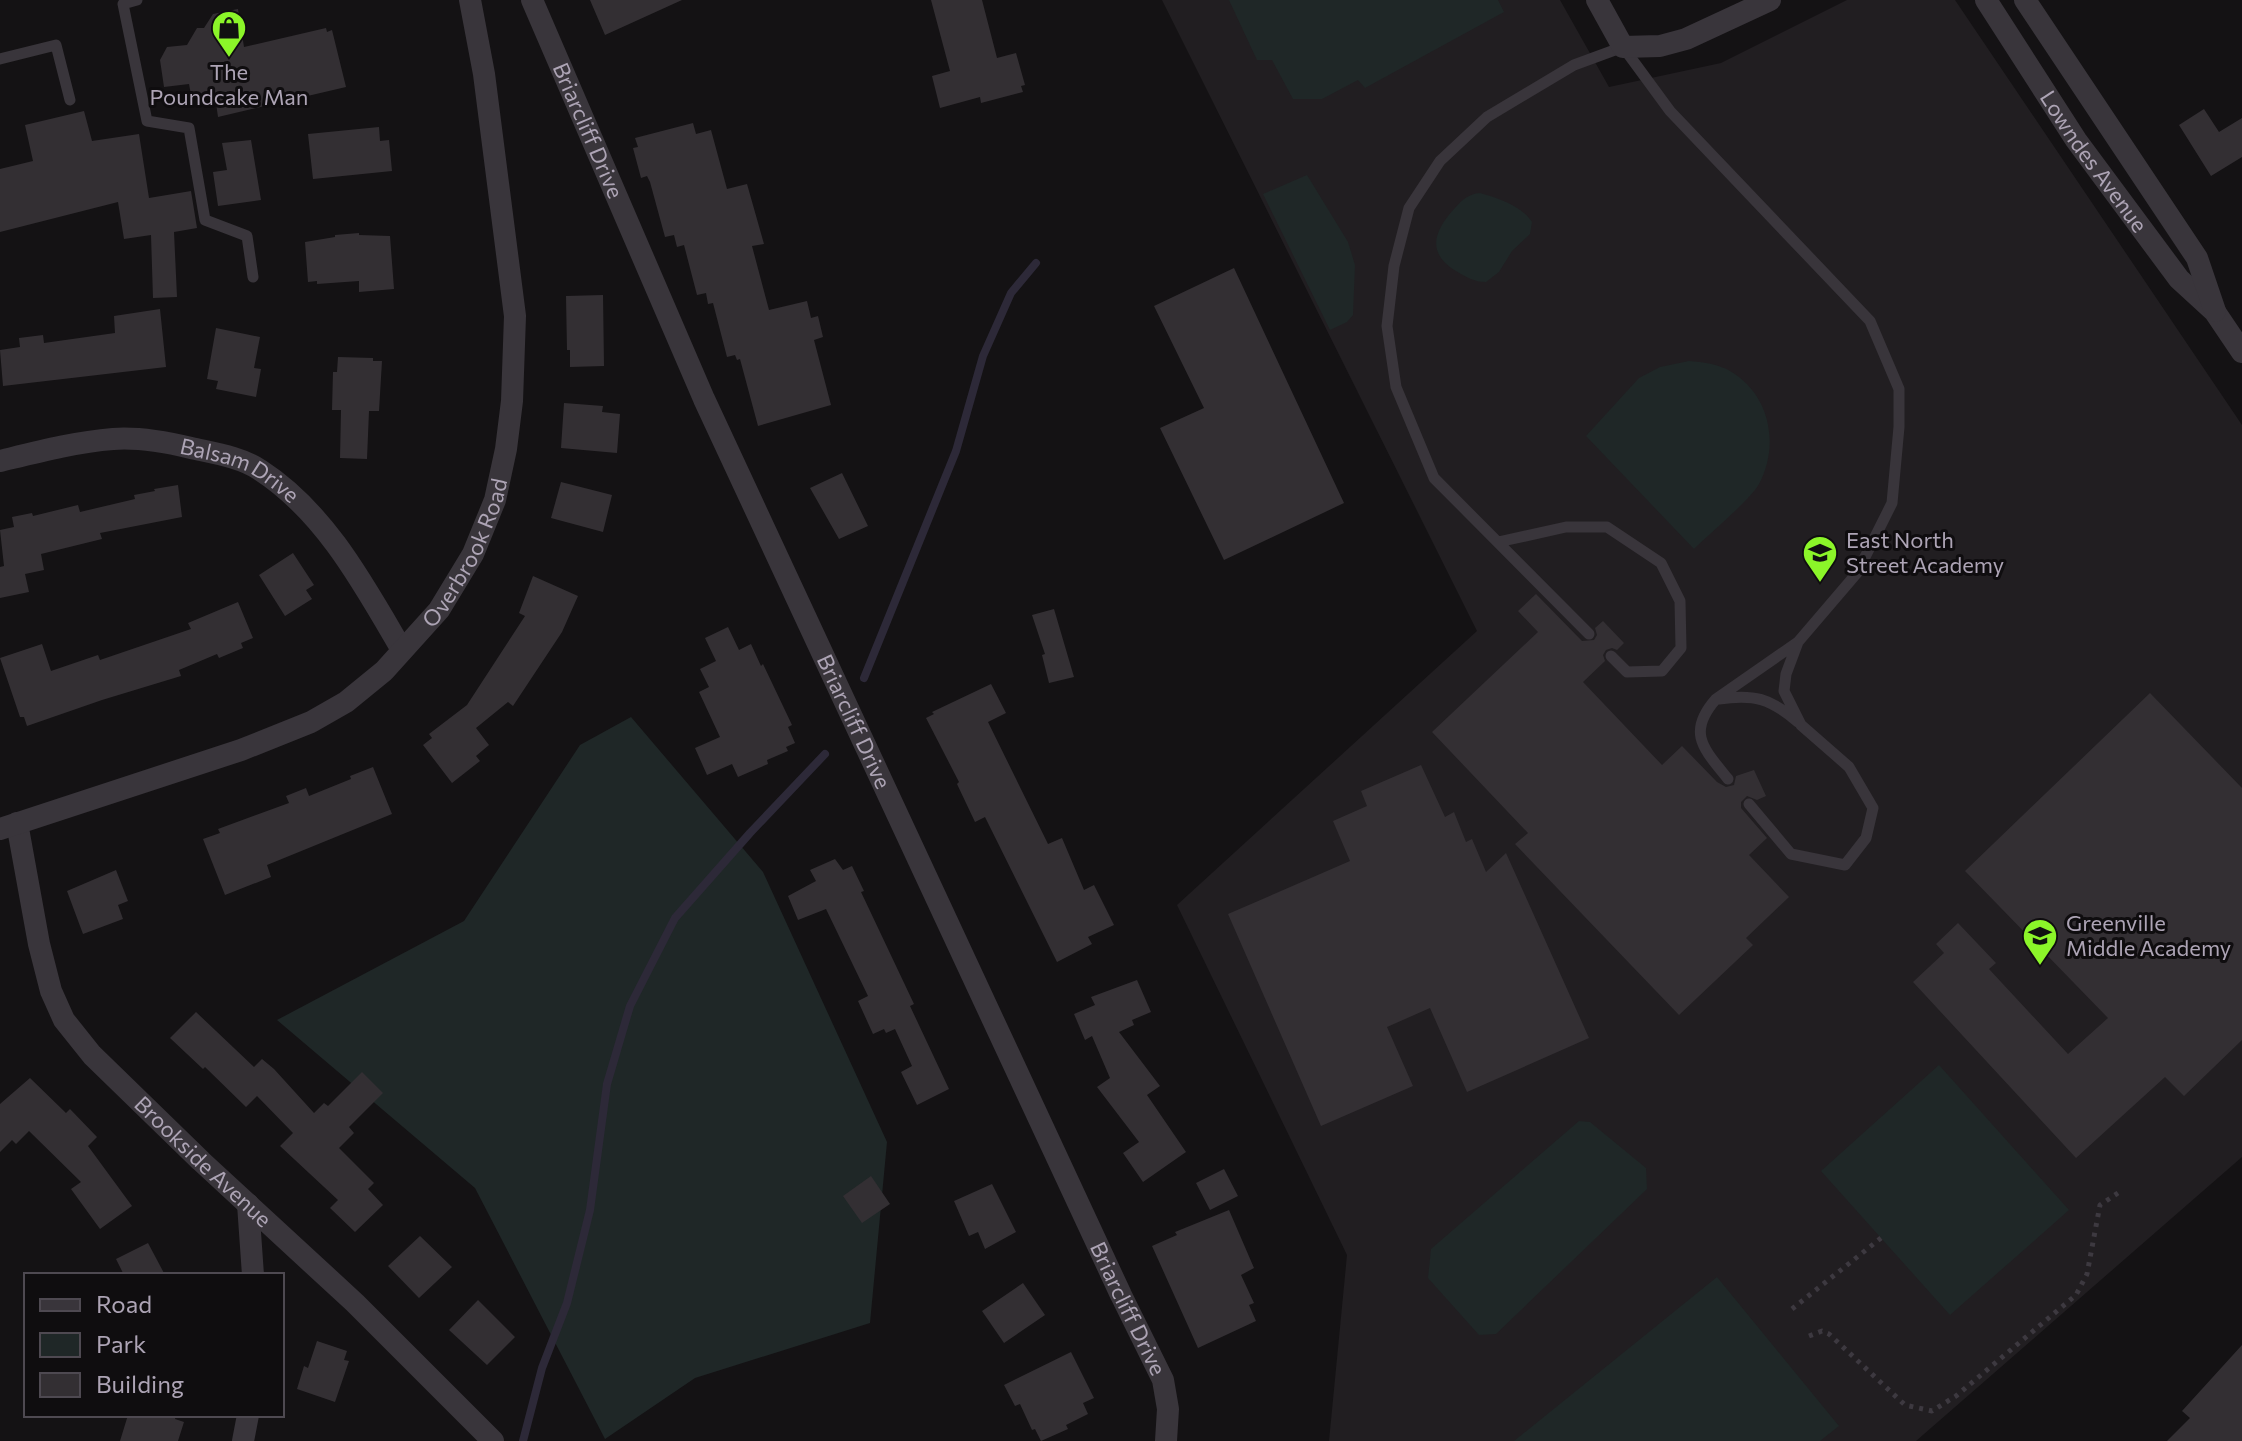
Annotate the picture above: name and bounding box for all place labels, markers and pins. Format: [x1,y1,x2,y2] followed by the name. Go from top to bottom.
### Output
[210,9,248,59] shop icon: The Poundcake Man
[150,58,308,110] place label: The Poundcake Man
[1846,526,2004,578] place label: East North Street Academy
[1801,534,1839,584] school or university icon: East North Street Academy
[2066,909,2231,961] place label: Greenville Middle Academy
[2021,917,2059,967] school or university icon: Greenville Middle Academy

